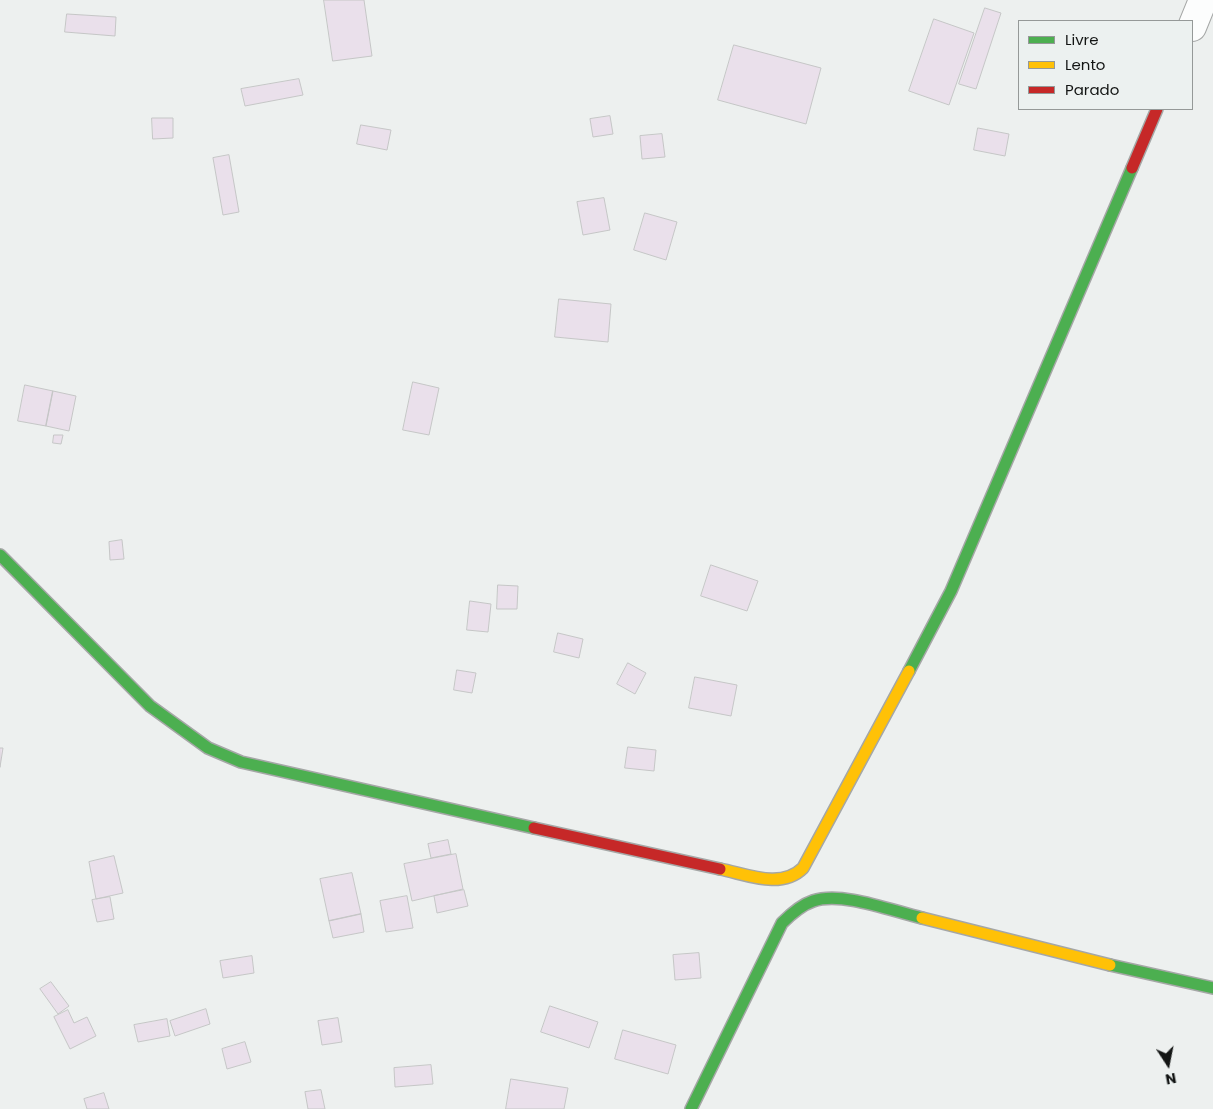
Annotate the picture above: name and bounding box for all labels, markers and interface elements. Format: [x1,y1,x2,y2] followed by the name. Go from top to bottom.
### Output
[1018,20,1193,110] legend
[1065,29,1098,50] text: Livre
[1065,54,1105,75] text: Lento
[1065,79,1119,100] text: Parado
[1143,1039,1193,1089] north arrow
[1164,1068,1178,1090] text: N

